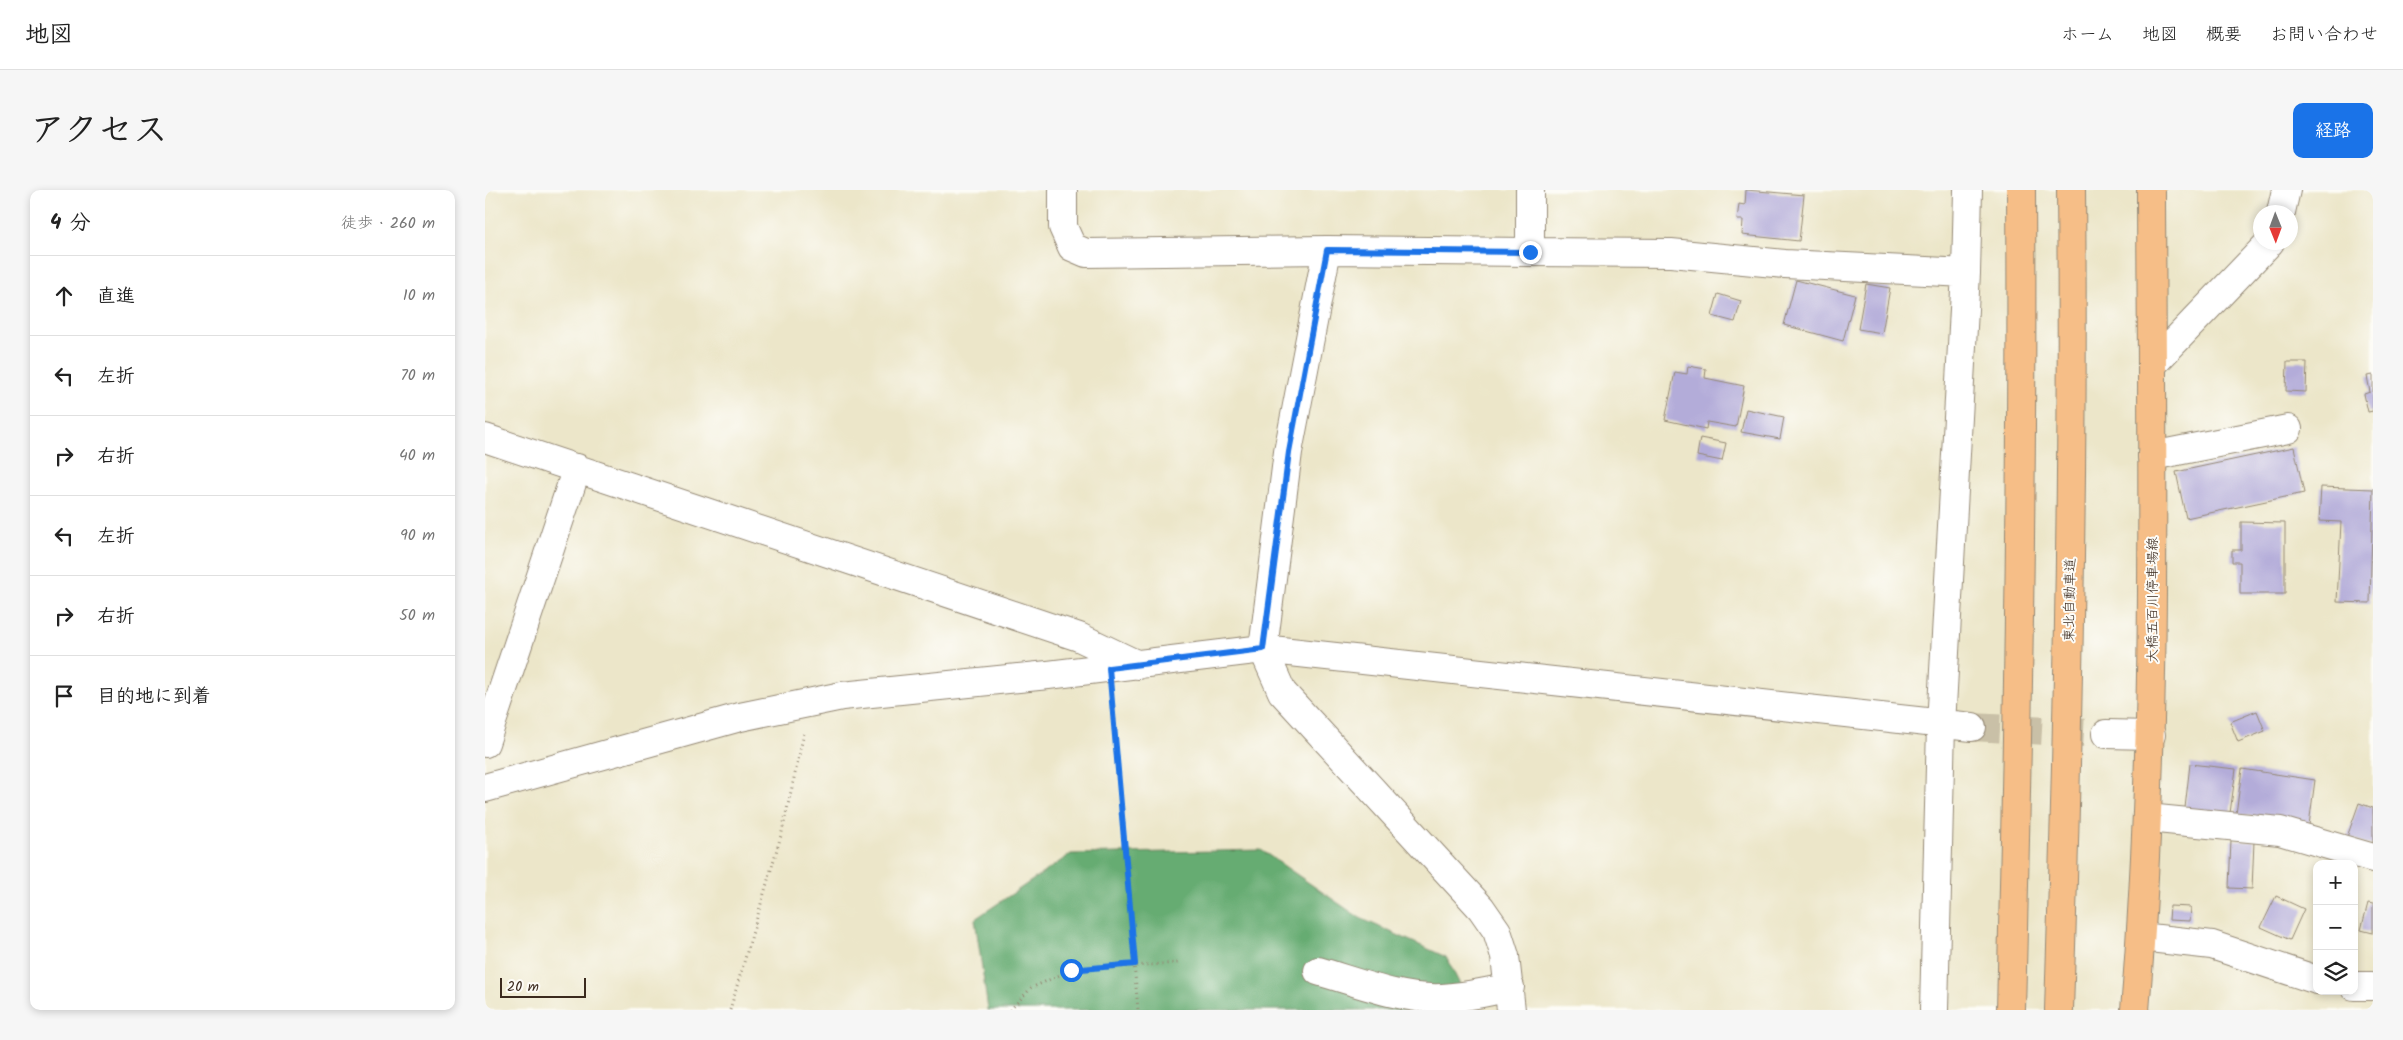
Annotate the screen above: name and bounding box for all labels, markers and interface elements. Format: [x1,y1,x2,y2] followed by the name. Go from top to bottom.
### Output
[25,16,73,55] text: 地図
[2061,21,2114,50] text: ホーム
[2142,21,2178,50] text: 地図
[2206,21,2242,50] text: 概要
[2270,21,2378,50] text: お問い合わせ
[2293,103,2373,158] button: 経路
[30,104,168,160] text: アクセス
[2253,205,2298,250] north arrow
[50,207,91,240] text: 4 分
[341,211,435,236] text: 徒歩 · 260 m
[1519,241,1542,264] route end
[50,282,78,310] icon: ahead
[97,282,135,312] text: 直進
[403,283,435,308] text: 10 m
[50,362,78,390] icon: left
[97,362,135,392] text: 左折
[400,363,435,388] text: 70 m
[50,442,78,470] icon: right
[97,442,135,472] text: 右折
[399,443,435,468] text: 40 m
[50,522,78,550] icon: left
[97,522,135,552] text: 左折
[400,523,435,548] text: 90 m
[2142,537,2164,663] street label: 大橋五百川停車場線
[2058,558,2082,642] street label: 東北自動車道
[50,602,78,630] icon: right
[97,602,135,632] text: 右折
[399,603,435,628] text: 50 m
[50,682,78,710] icon: arrive
[97,682,211,712] text: 目的地に到着
[2313,860,2358,995] map controls
[2313,860,2358,905] button: +
[2313,905,2358,950] button: −
[2313,950,2358,995] button: layers
[1060,959,1083,982] route start
[500,975,586,998] scale bar
[507,976,539,998] text: 20 m

